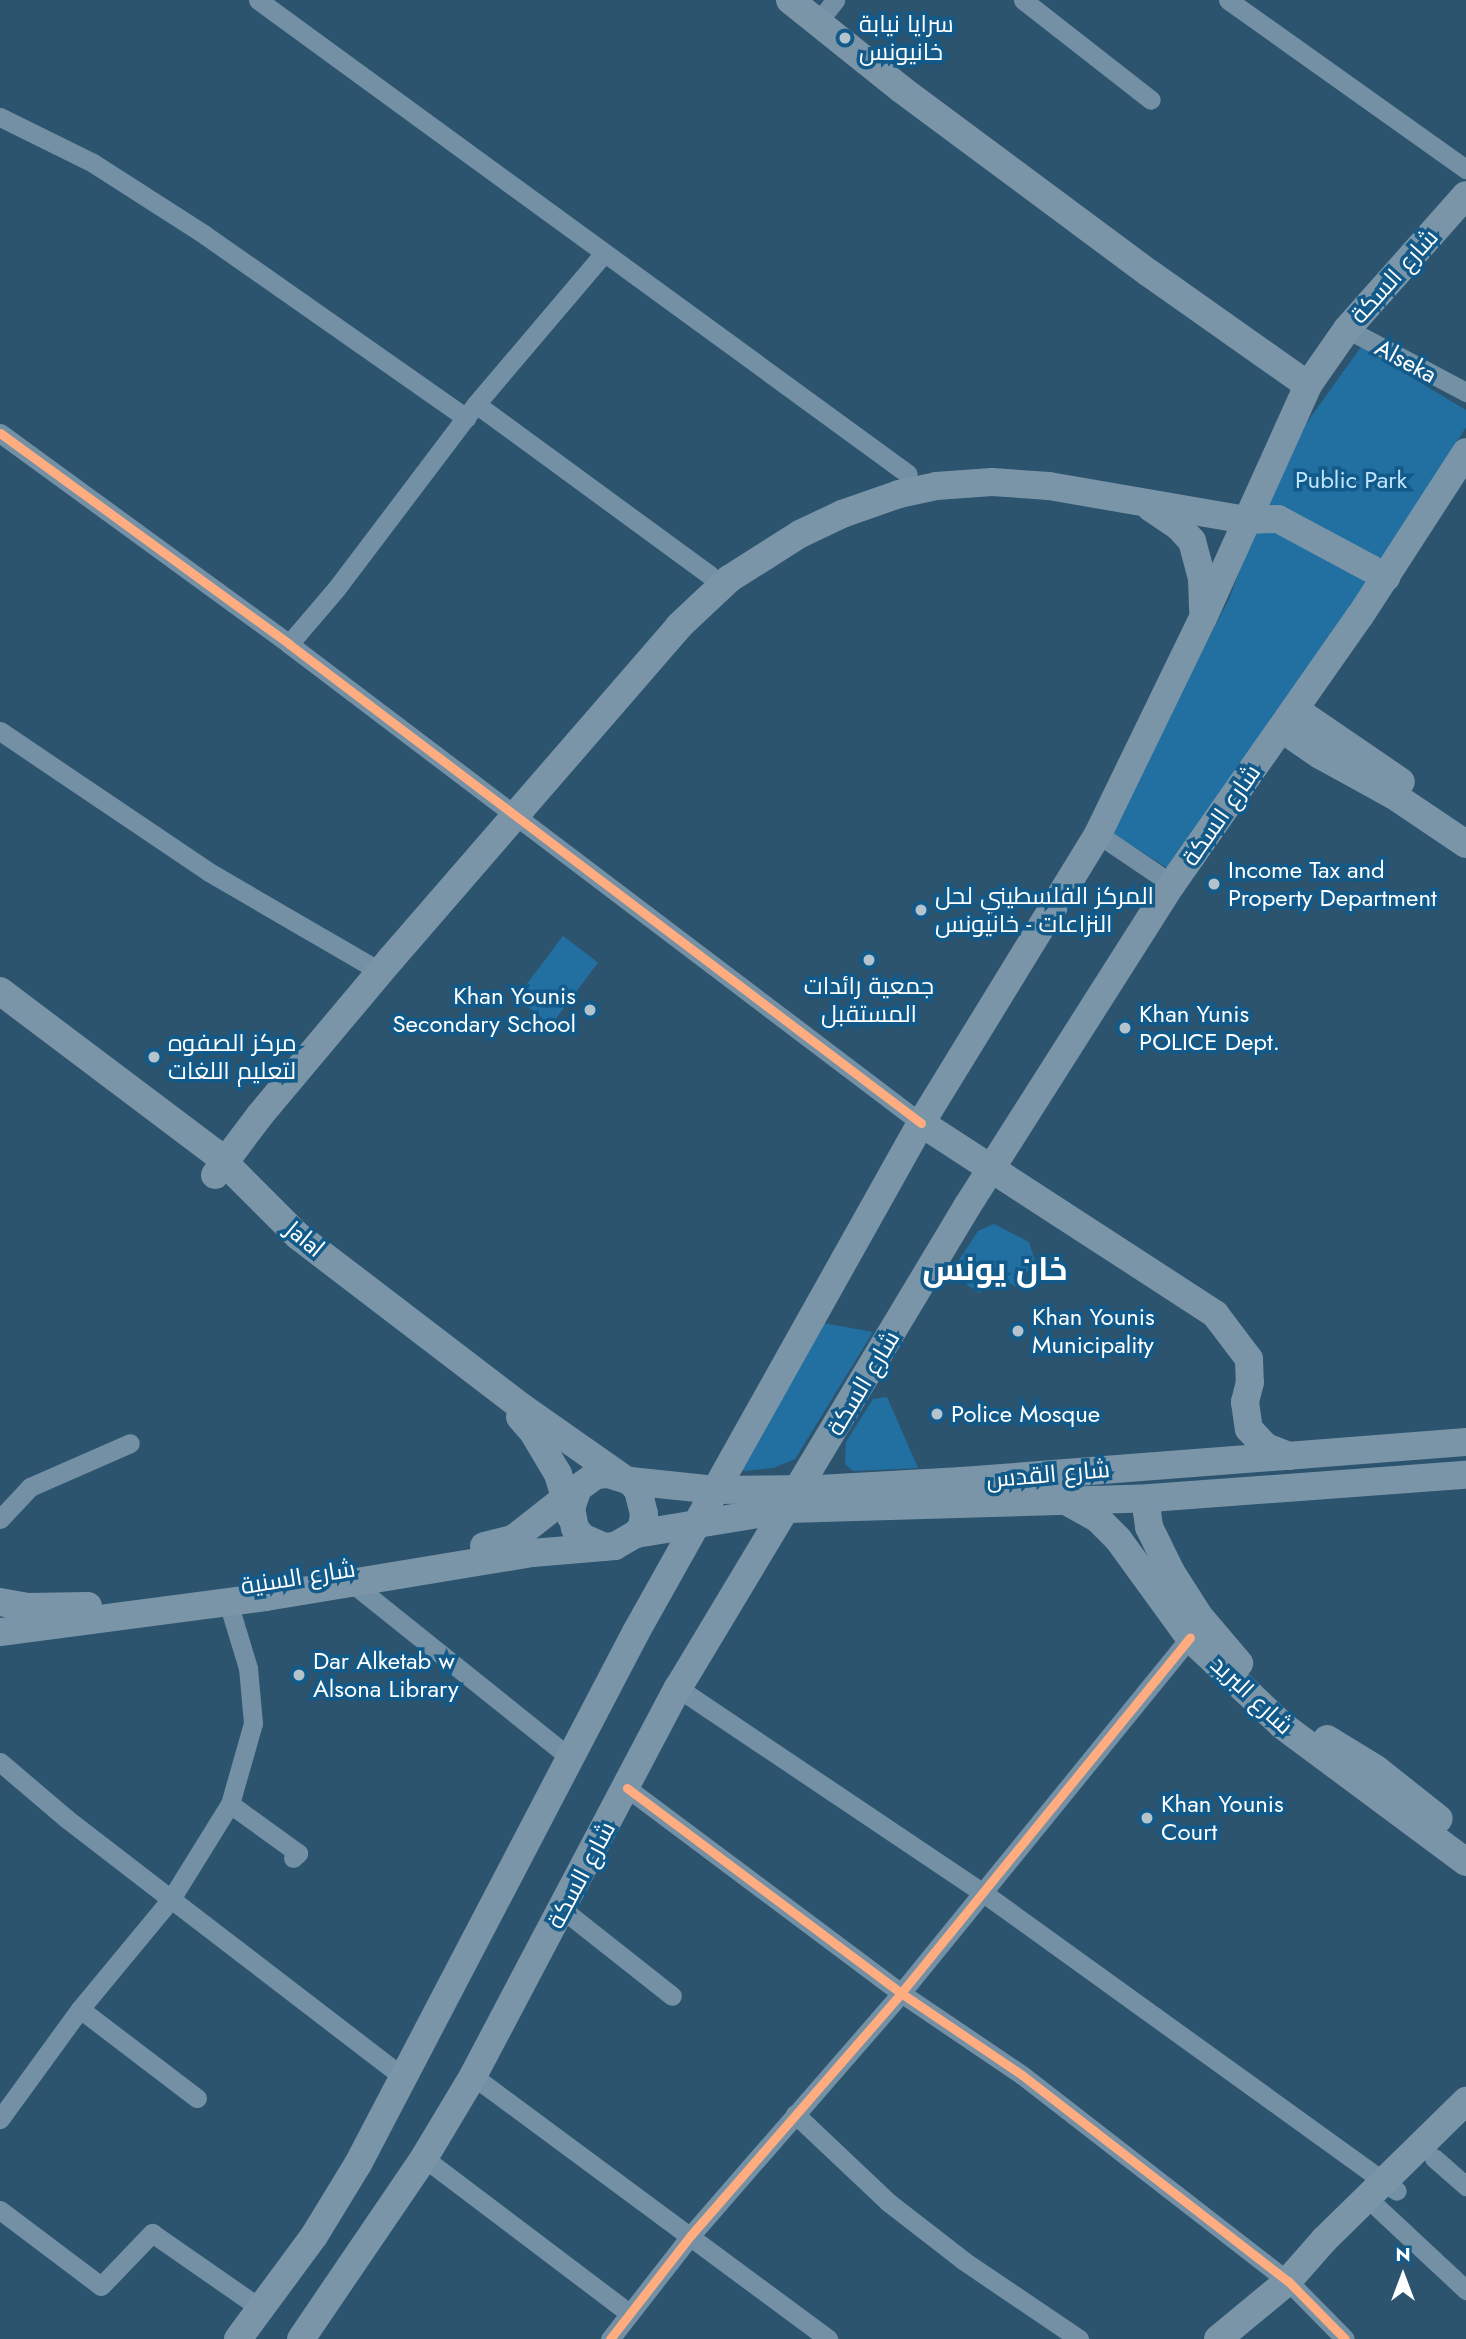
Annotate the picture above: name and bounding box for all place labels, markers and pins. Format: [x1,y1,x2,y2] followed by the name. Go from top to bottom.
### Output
[859,10,954,66] place label: سرايا نيابة خانيونس
[837,30,853,46] marker: سرايا نيابة خانيونس
[1228,856,1437,912] place label: Income Tax and Property Department
[1206,876,1222,892] marker: Income Tax and Property Department
[935,882,1154,938] place label: المركز الفلسطيني لحل النزاعات - خانيونس
[913,902,929,918] marker: المركز الفلسطيني لحل النزاعات - خانيونس
[861,952,877,968] marker: جمعية رائدات المستقبل
[804,972,934,1028] place label: جمعية رائدات المستقبل
[392,982,576,1038] place label: Khan Younis Secondary School
[1139,1000,1280,1056] place label: Khan Yunis POLICE Dept.
[582,1002,598,1018] marker: Khan Younis Secondary School
[1117,1020,1133,1036] marker: Khan Yunis POLICE Dept.
[168,1029,297,1085] place label: مركز الصفوه لتعليم اللغات
[146,1049,162,1065] marker: مركز الصفوه لتعليم اللغات
[1032,1303,1155,1359] place label: Khan Younis Municipality
[1010,1323,1026,1339] marker: Khan Younis Municipality
[951,1400,1100,1428] place label: Police Mosque
[929,1406,945,1422] marker: Police Mosque
[313,1647,458,1703] place label: Dar Alketab w Alsona Library
[291,1667,307,1683] marker: Dar Alketab w Alsona Library
[1161,1790,1284,1846] place label: Khan Younis Court
[1139,1810,1155,1826] marker: Khan Younis Court

